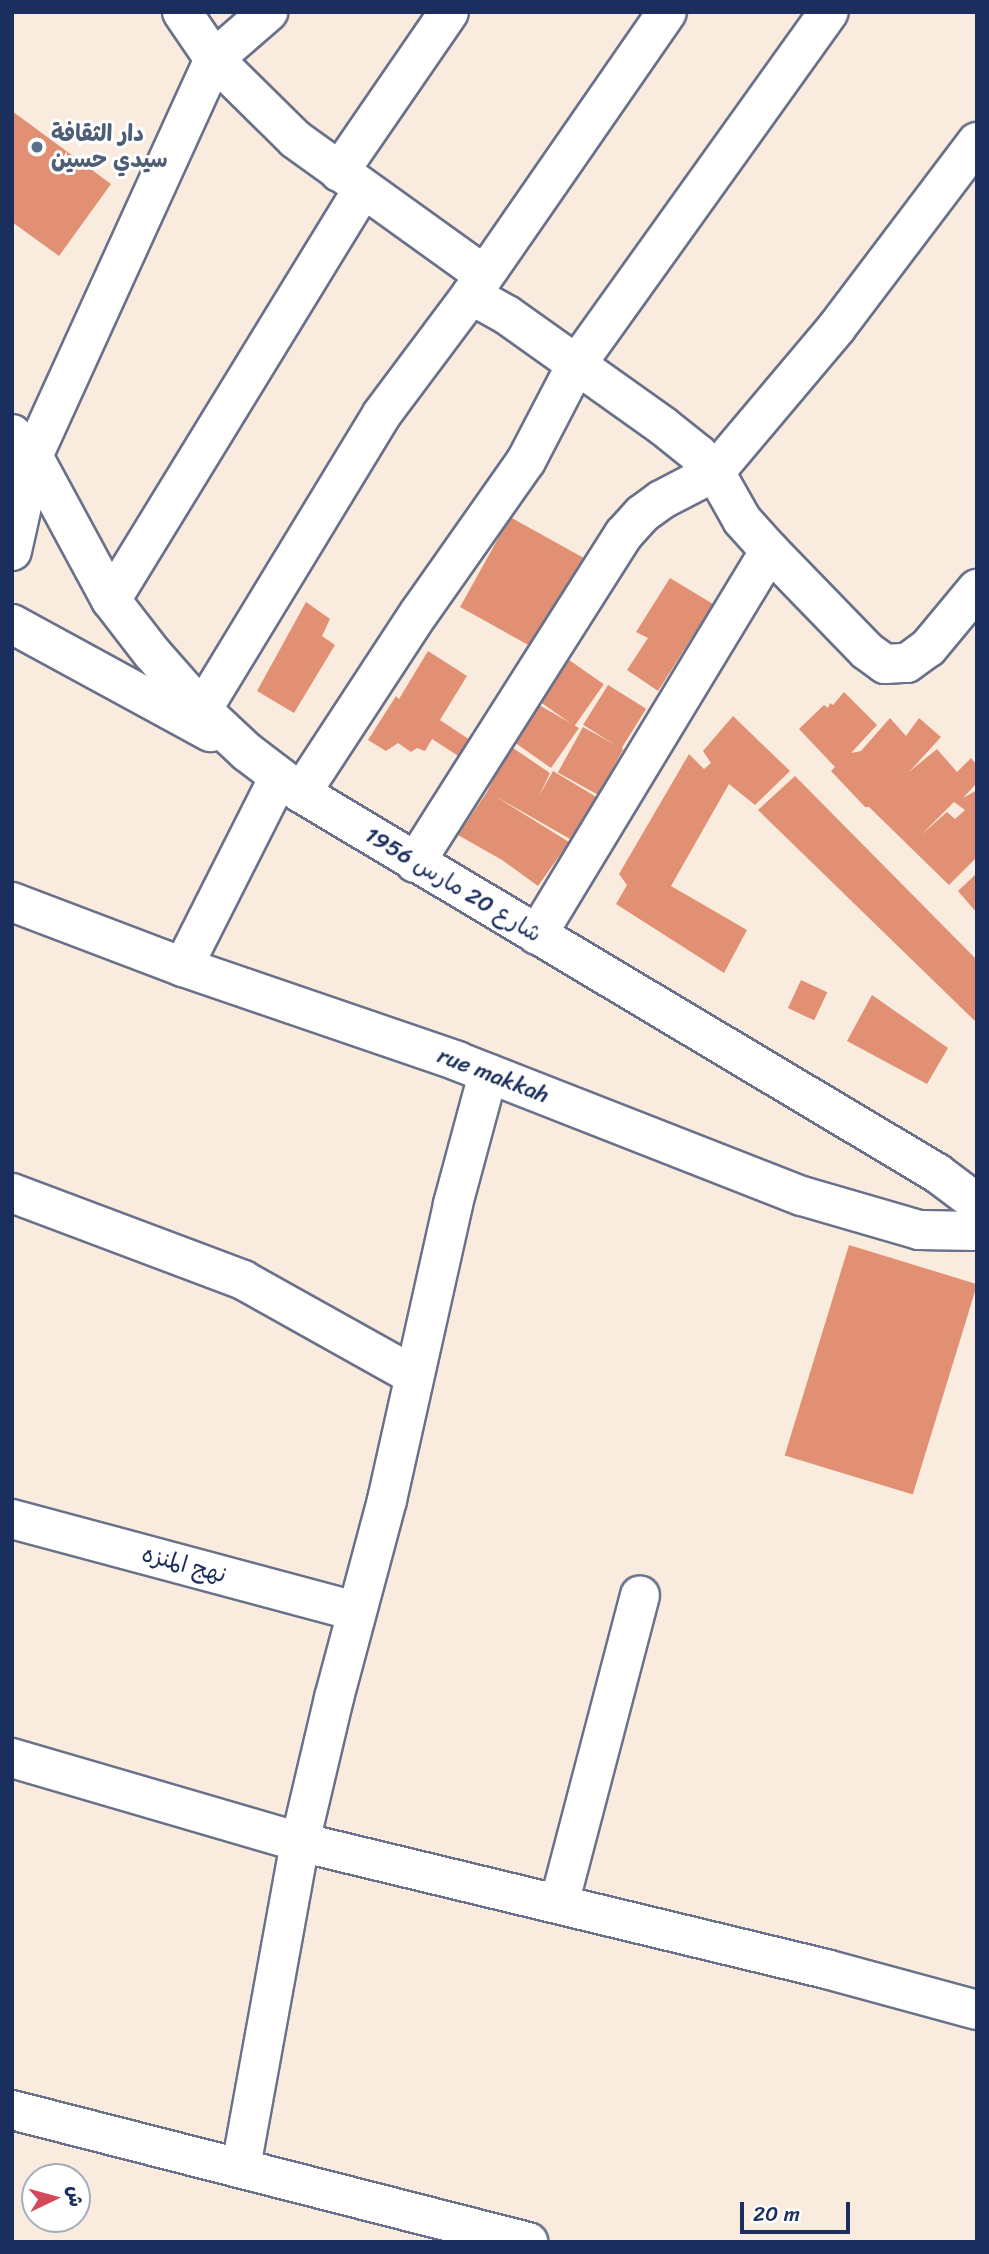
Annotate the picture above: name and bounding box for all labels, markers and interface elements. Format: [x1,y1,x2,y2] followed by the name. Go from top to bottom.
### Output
[51,120,168,174] place label: دار الثقافة سيدي حسين
[29,139,45,155] marker: دار الثقافة سيدي حسين
[360,821,546,949] street label: شارع 20 مارس 1956
[434,1042,552,1110] street label: rue makkah
[139,1540,229,1590] street label: نهج المنزه
[21,2163,91,2233] north arrow
[58,2184,93,2208] text: ش
[744,2188,854,2232] scale bar
[753,2195,800,2233] text: 20 m

